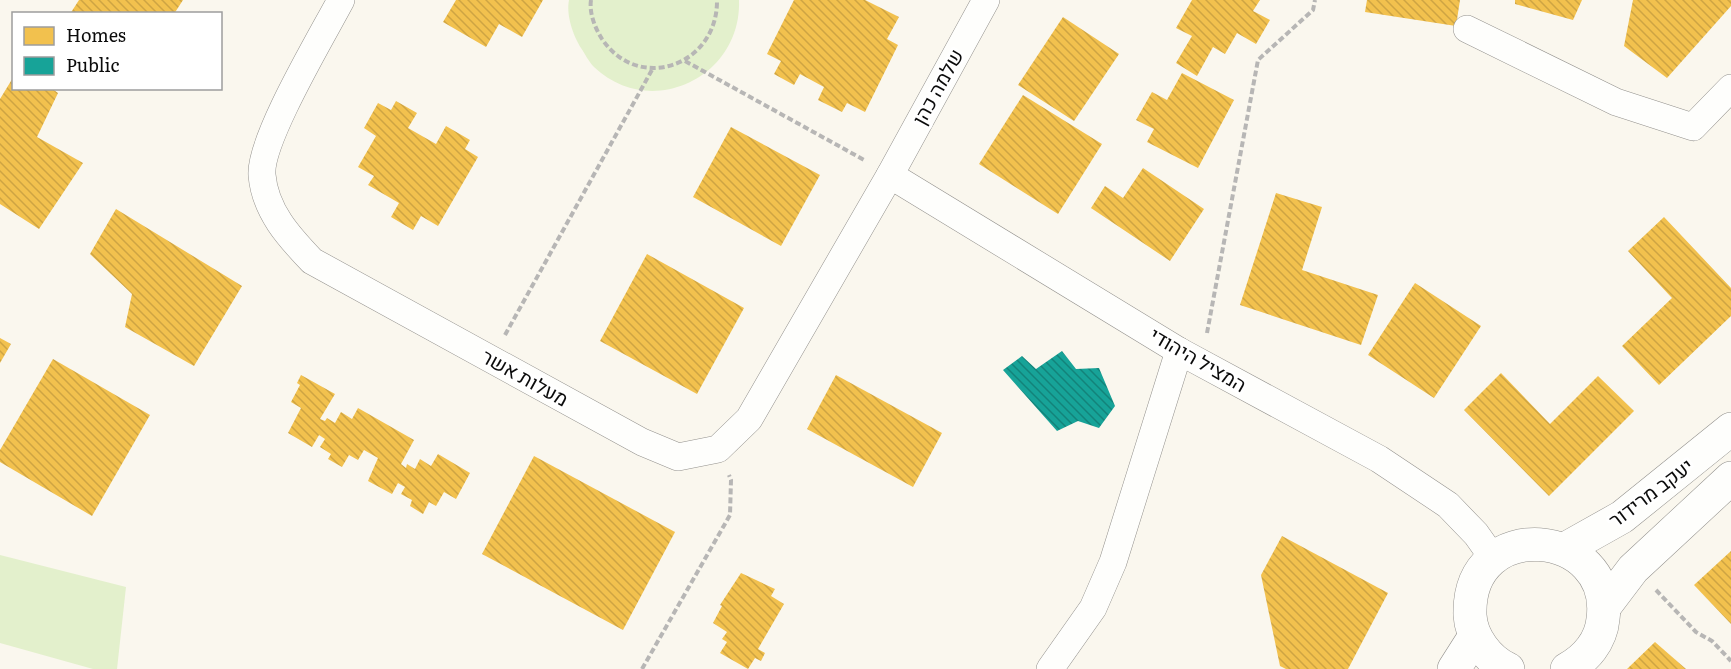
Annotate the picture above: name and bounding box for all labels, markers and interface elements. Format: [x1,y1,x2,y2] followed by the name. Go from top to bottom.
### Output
[12,12,222,90] legend
[66,21,126,48] text: Homes
[903,43,969,130] street label: שלמה כהן
[66,51,120,78] text: Public
[1145,318,1253,398] street label: המציל היהודי
[477,340,575,413] street label: מעלות אשר
[1601,450,1698,533] street label: יעקב מרידור

